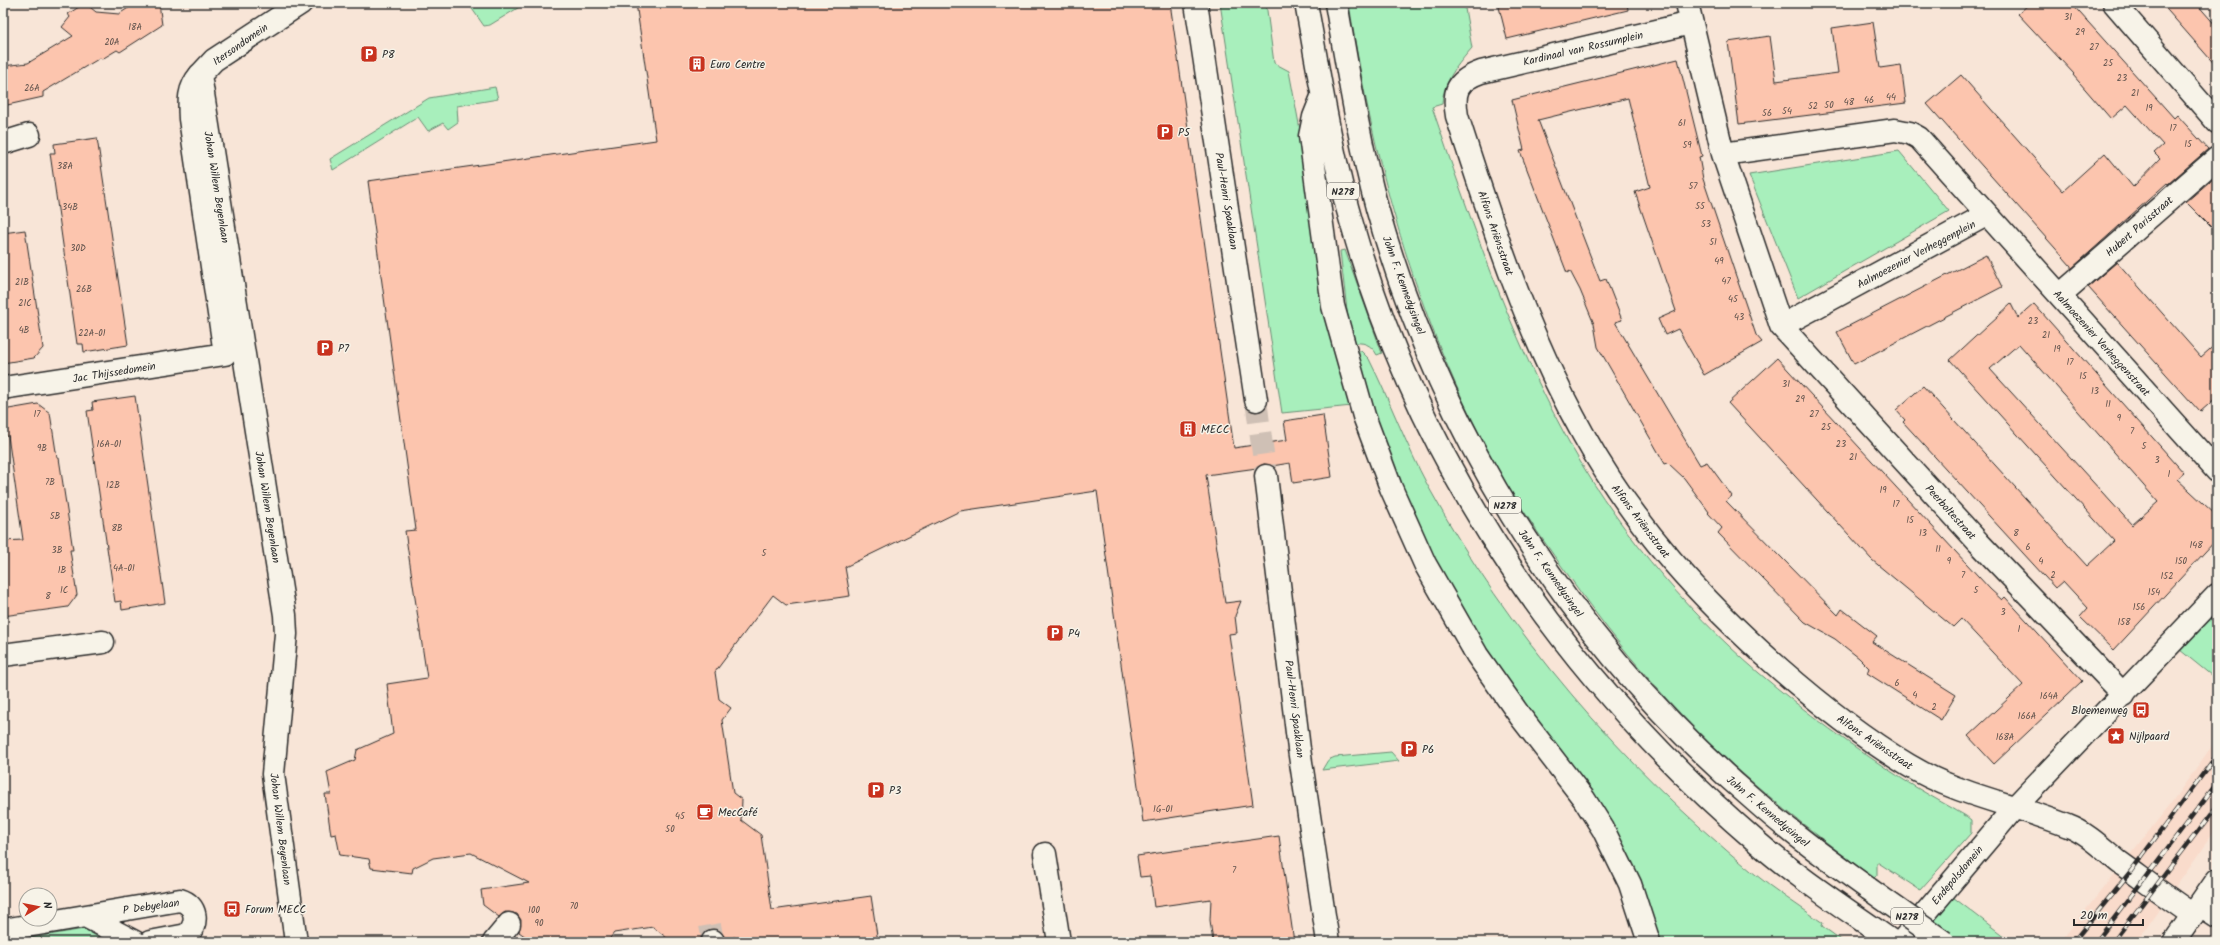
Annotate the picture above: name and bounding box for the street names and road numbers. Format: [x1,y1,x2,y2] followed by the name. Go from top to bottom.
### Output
[209,19,272,71] street label: Itersondomein
[1521,26,1645,72] street label: Kardinaal van Rossumplein
[198,130,234,244] street label: Johan Willem Beyenlaan
[1209,151,1243,251] street label: Paul-Henri Spaaklaan
[1327,183,1359,199] road number: N278
[1472,188,1518,279] street label: Alfons Ariënsstraat
[2102,192,2178,261] street label: Hubert Parisstraat
[1854,216,1979,294] street label: Aalmoezenier Verheggenplein
[1377,233,1429,338] street label: John F. Kennedysingel
[2048,286,2155,402] street label: Aalmoezenier Verheggenstraat
[71,358,157,388] street label: Jac Thijssedomein
[249,450,285,564] street label: Johan Willem Beyenlaan
[1606,481,1675,563] street label: Alfons Ariënsstraat
[1920,481,1981,545] street label: Peerboltestraat
[1489,497,1521,513] road number: N278
[1513,526,1588,622] street label: John F. Kennedysingel
[1279,659,1309,759] street label: Paul-Henri Spaaklaan
[1833,711,1917,776] street label: Alfons Ariënsstraat
[1722,771,1813,852] street label: John F. Kennedysingel
[264,772,296,886] street label: Johan Willem Beyenlaan
[1927,842,1988,909] street label: Endepolsdomein
[122,894,181,920] street label: P Debyelaan
[1891,908,1923,924] road number: N278

